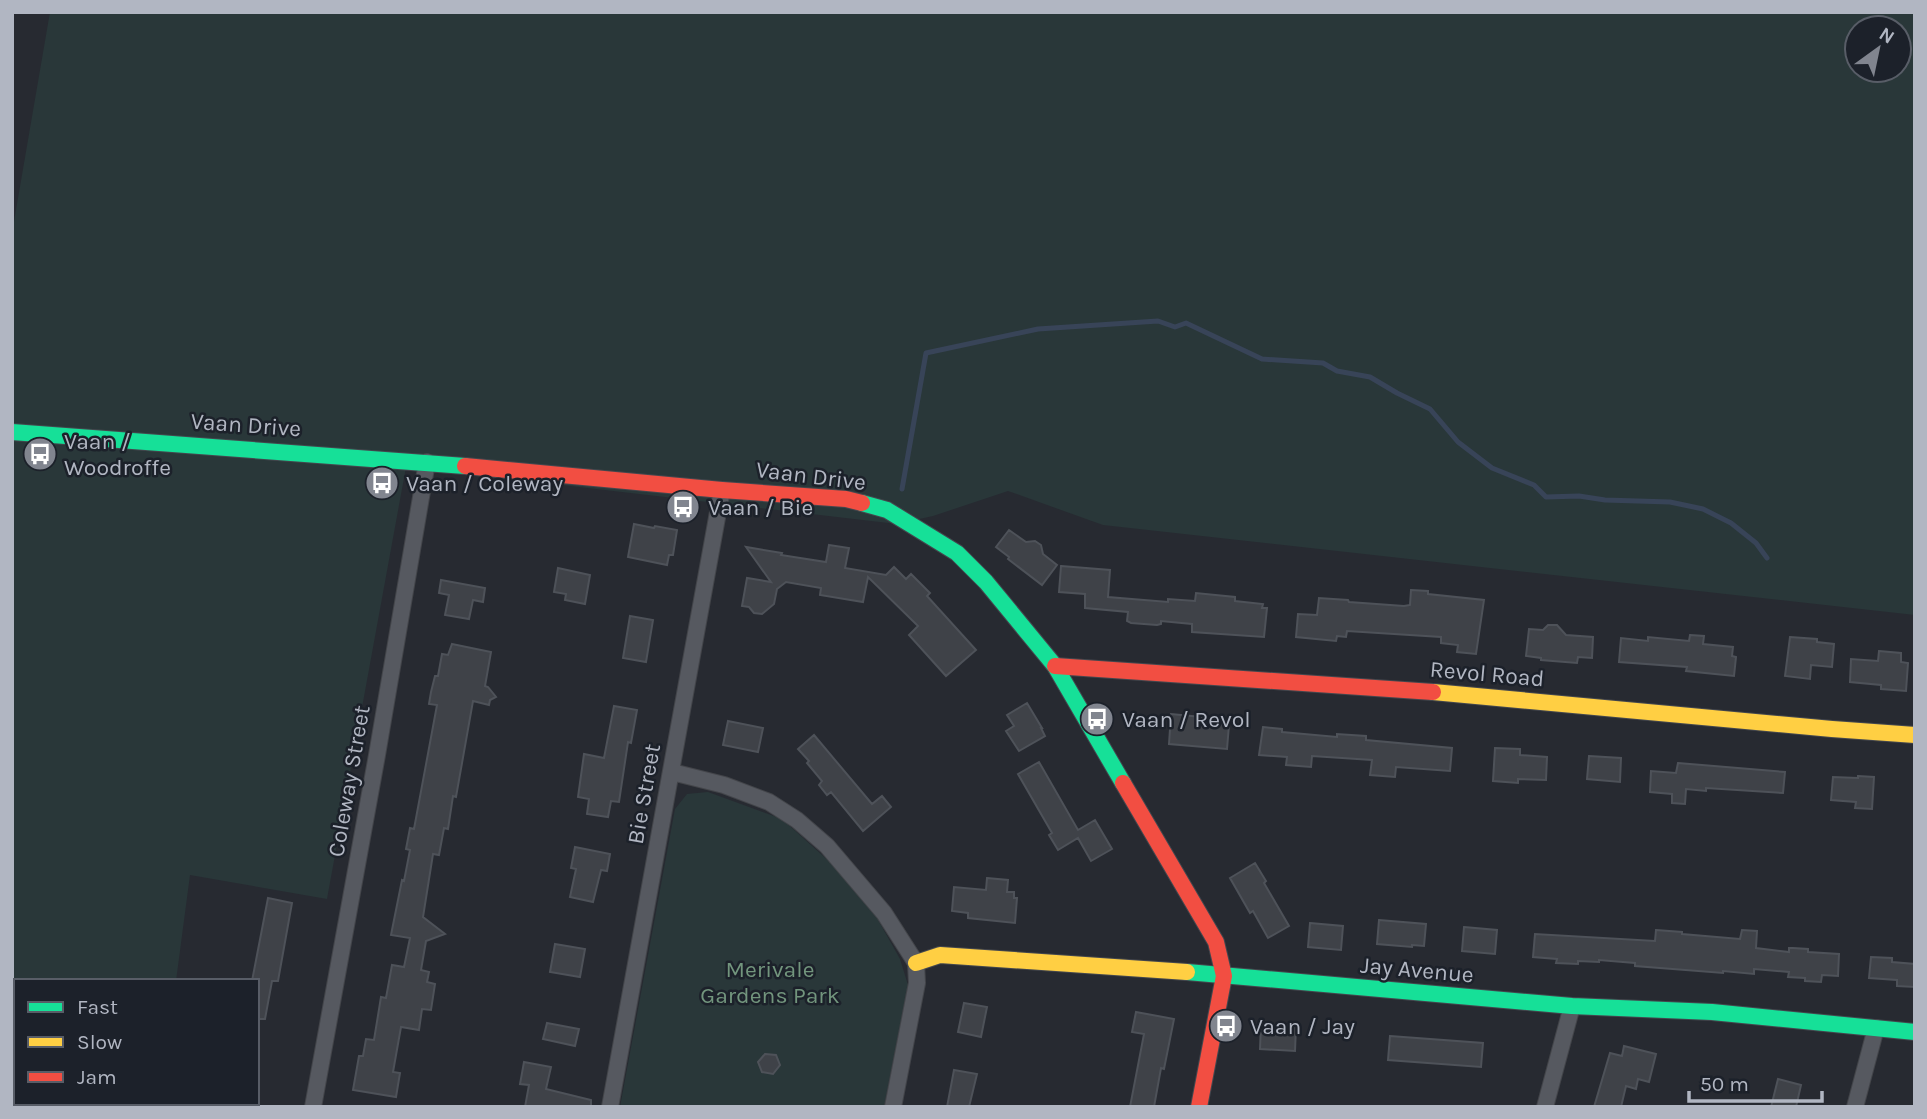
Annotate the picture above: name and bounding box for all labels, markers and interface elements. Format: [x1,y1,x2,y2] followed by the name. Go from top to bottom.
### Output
[1843,14,1913,84] north arrow
[1875,23,1898,49] text: N
[190,408,302,442] street label: Vaan Drive
[64,428,171,481] place label: Vaan / Woodroffe
[21,435,59,473] bus stop icon: Vaan / Woodroffe
[754,456,868,496] street label: Vaan Drive
[363,464,401,502] bus stop icon: Vaan / Coleway
[406,470,563,497] place label: Vaan / Coleway
[664,488,702,526] bus stop icon: Vaan / Bie
[708,494,813,521] place label: Vaan / Bie
[1429,656,1545,692] street label: Revol Road
[1078,700,1116,738] bus stop icon: Vaan / Revol
[322,703,376,859] street label: Coleway Street
[1122,706,1251,733] place label: Vaan / Revol
[622,741,666,846] street label: Bie Street
[1359,952,1475,988] street label: Jay Avenue
[700,956,840,1009] park label: Merivale Gardens Park
[14,979,259,1105] legend
[77,995,118,1019] text: Fast
[1207,1007,1245,1045] bus stop icon: Vaan / Jay
[1250,1013,1355,1040] place label: Vaan / Jay
[77,1030,122,1054] text: Slow
[1689,1060,1822,1104] scale bar
[77,1065,117,1089] text: Jam
[1700,1072,1749,1096] text: 50 m

